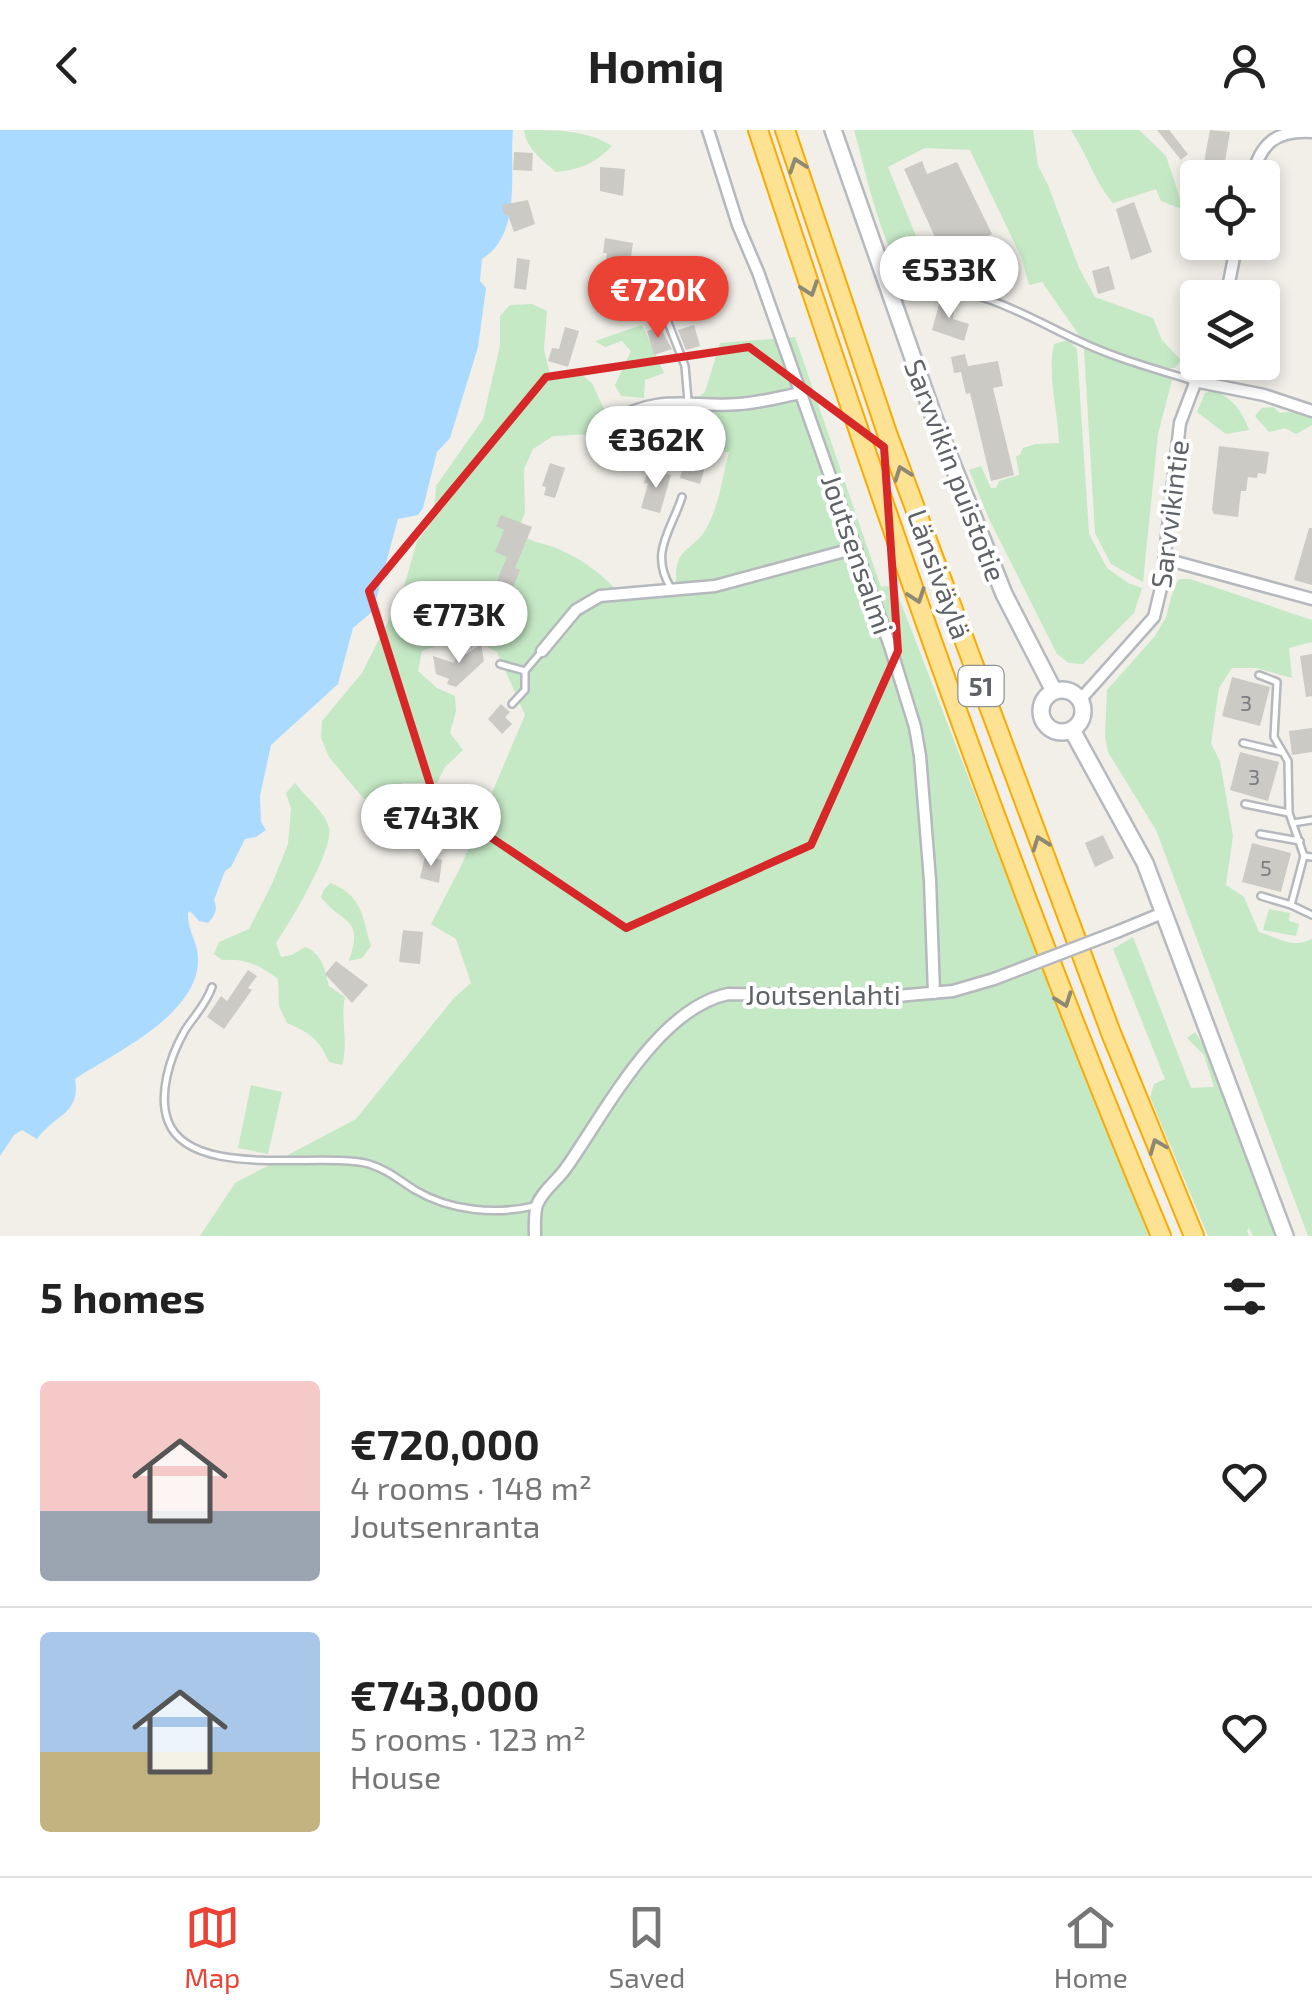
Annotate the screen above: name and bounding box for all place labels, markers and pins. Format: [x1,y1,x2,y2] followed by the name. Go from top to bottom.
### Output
[879,236,1019,321] pin: €533K
[588,256,728,341] pin: €720K
[586,406,726,491] pin: €362K
[389,581,529,666] pin: €773K
[361,784,501,869] pin: €743K

